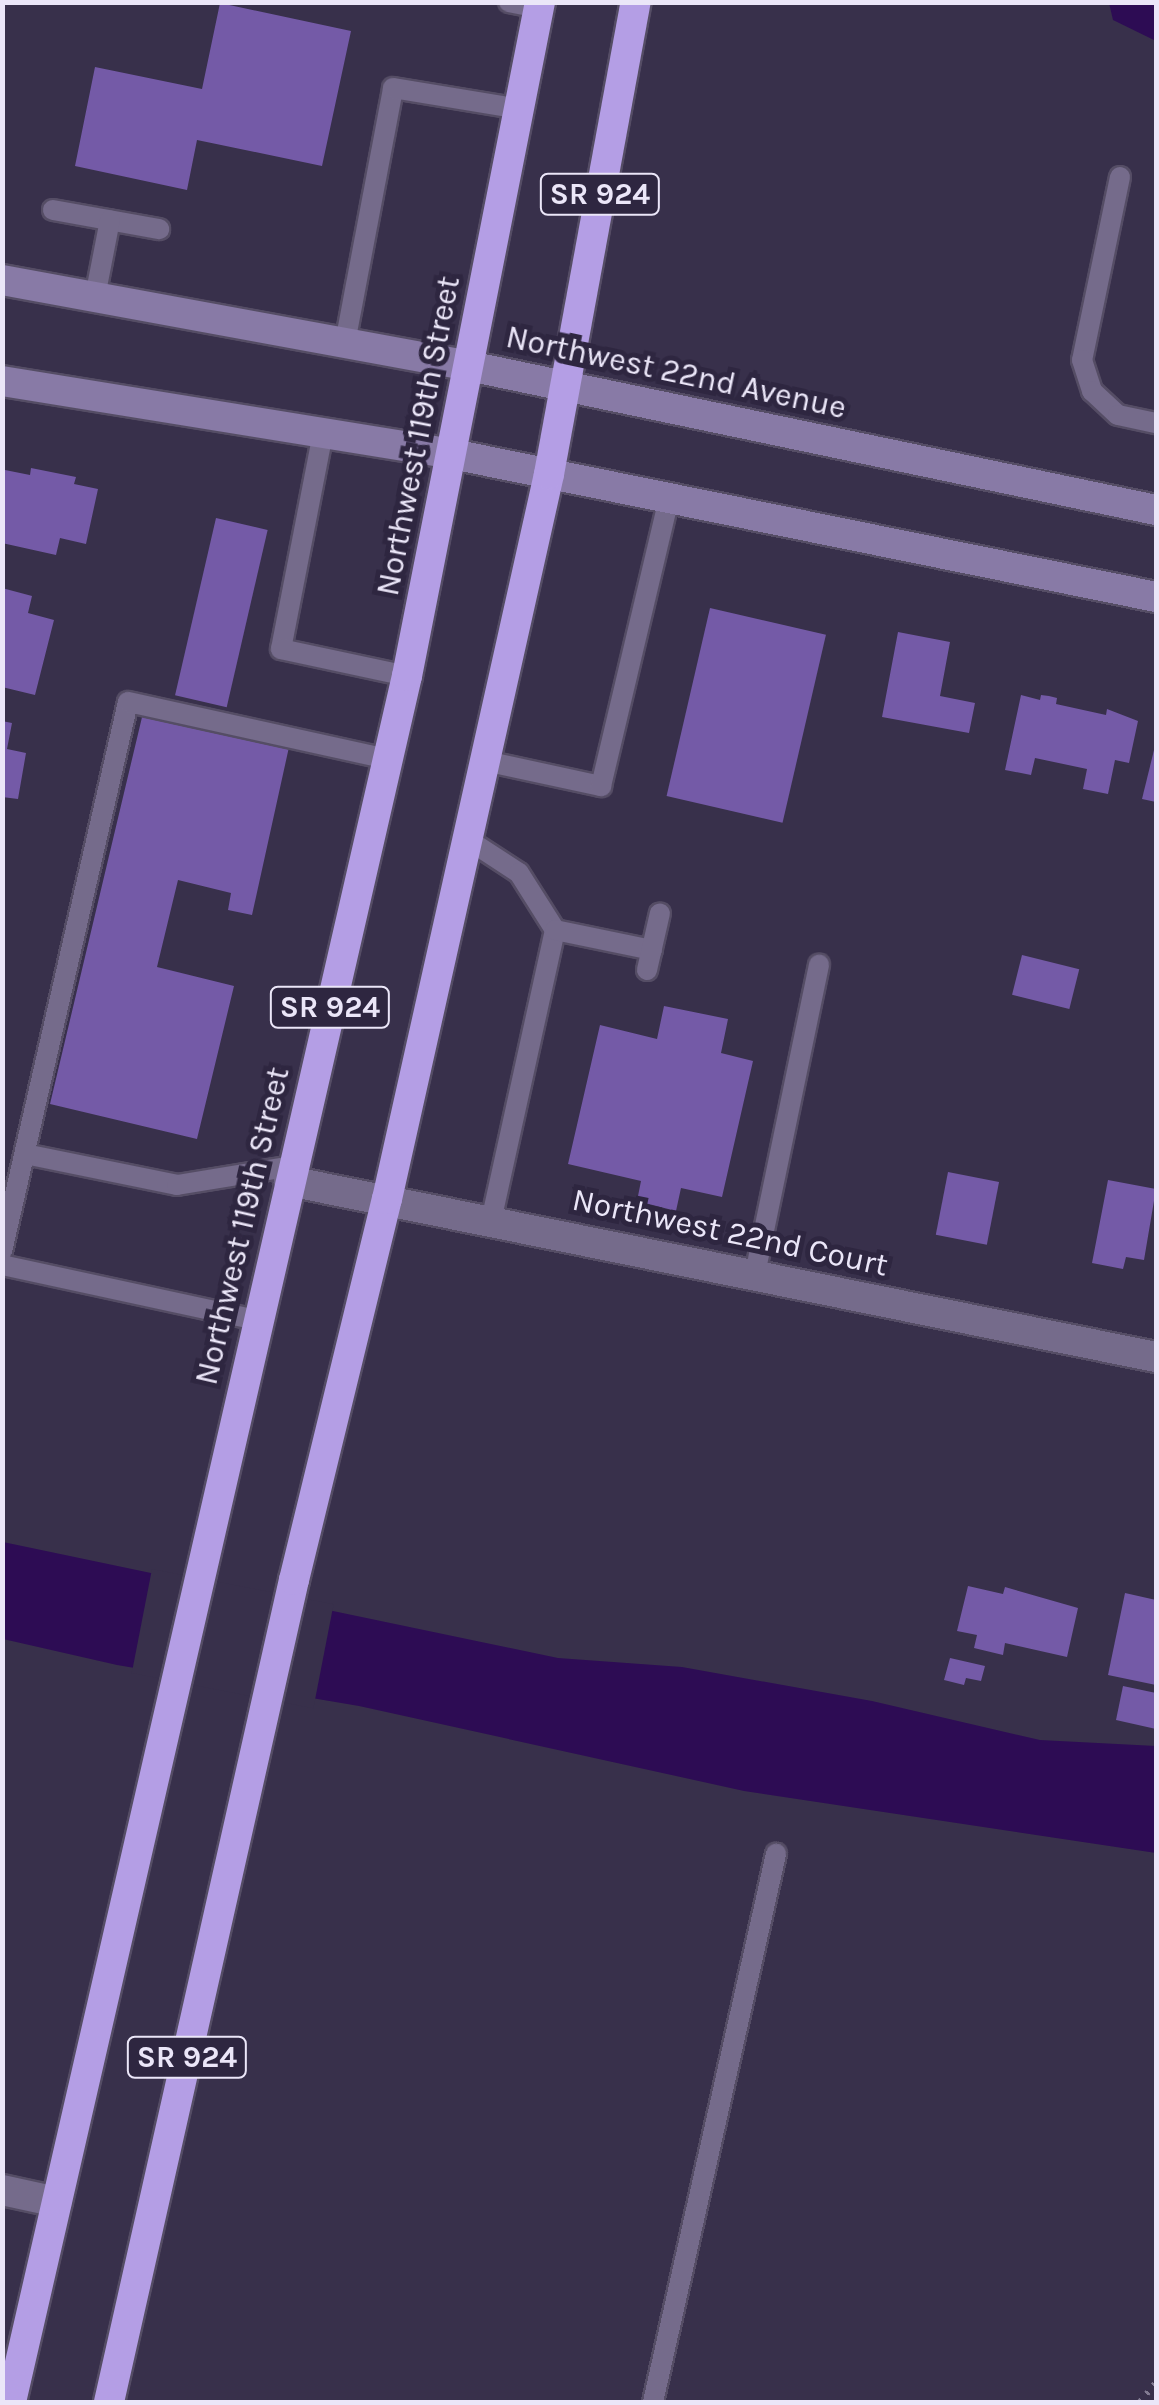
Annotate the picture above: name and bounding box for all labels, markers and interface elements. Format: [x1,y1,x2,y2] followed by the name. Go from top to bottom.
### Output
[538,169,662,219] road number: SR 924
[369,273,469,599] street label: Northwest 119th Street
[502,318,850,428] street label: Northwest 22nd Avenue
[268,982,392,1032] road number: SR 924
[188,1063,298,1389] street label: Northwest 119th Street
[569,1181,891,1285] street label: Northwest 22nd Court
[124,2032,250,2082] road number: SR 924

